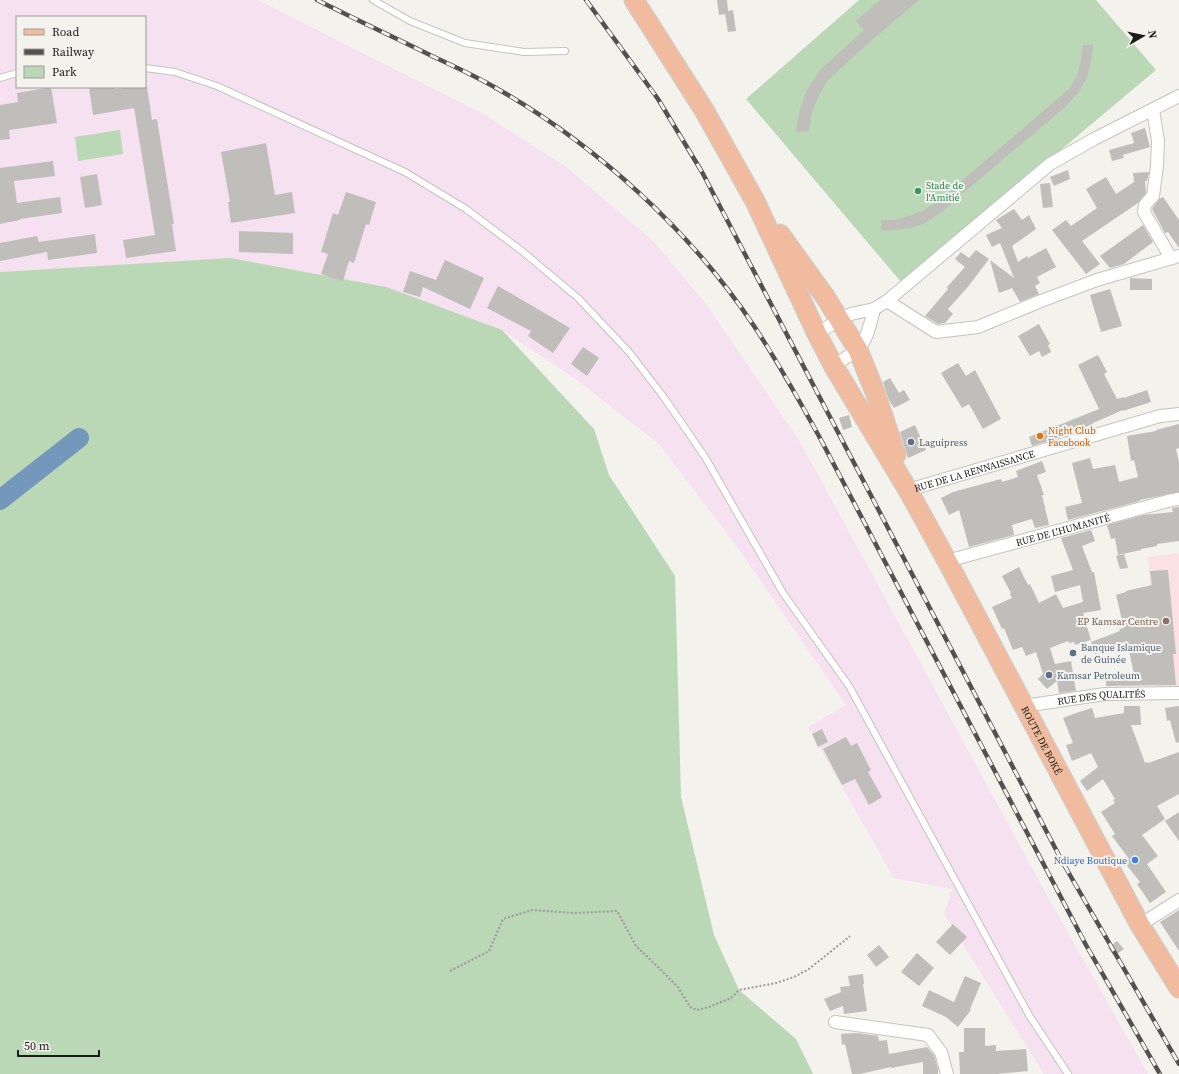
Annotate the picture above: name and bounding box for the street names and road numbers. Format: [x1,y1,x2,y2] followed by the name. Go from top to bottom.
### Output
[912,447,1036,494] street label: RUE DE LA RENNAISSANCE
[1014,511,1111,549] street label: RUE DE L'HUMANITÉ
[1056,687,1145,707] street label: RUE DES QUALITÉS
[1019,704,1066,777] street label: ROUTE DE BOKÉ

